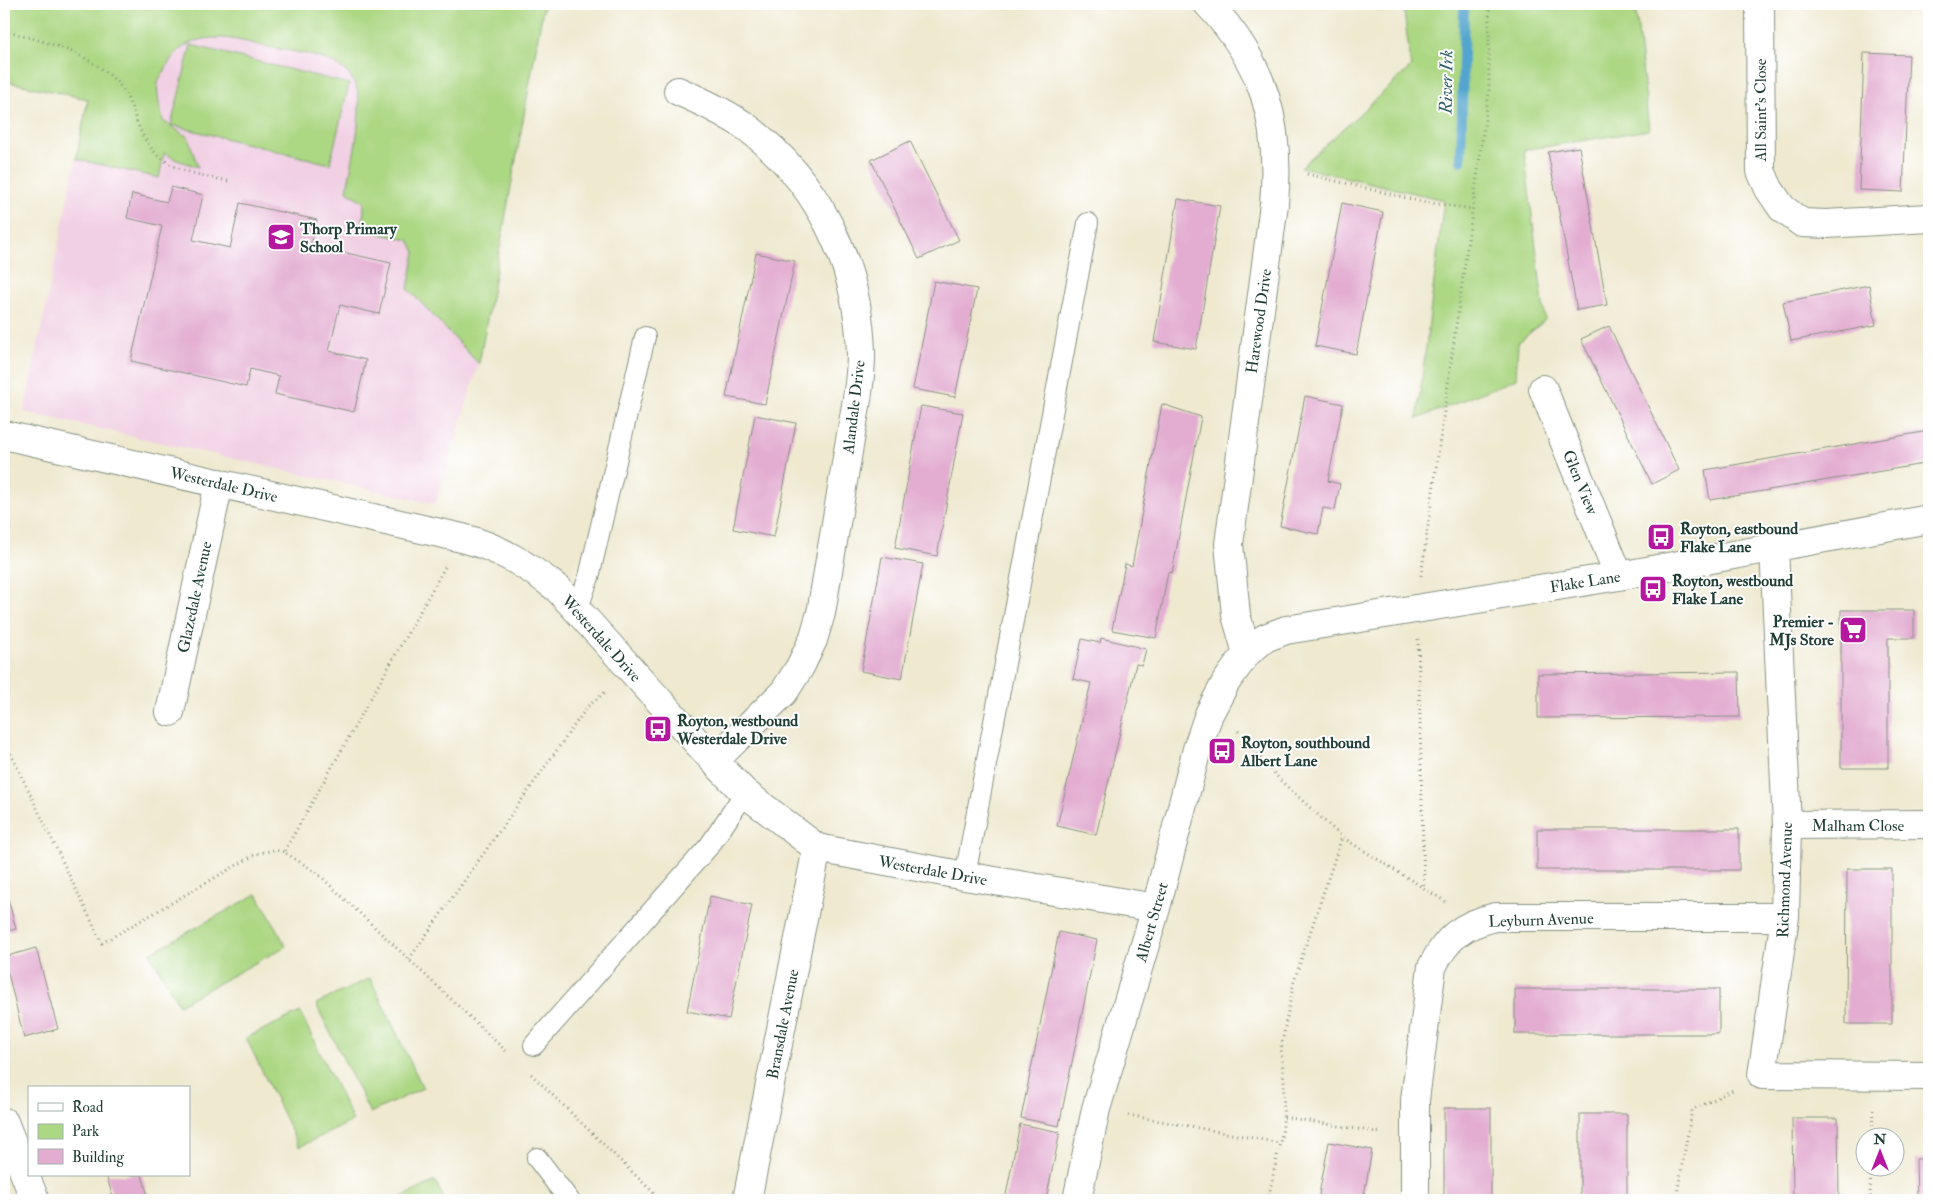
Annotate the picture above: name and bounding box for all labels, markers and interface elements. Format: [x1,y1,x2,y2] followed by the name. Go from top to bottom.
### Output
[1434,50,1459,115] water label: River Irk
[1751,58,1771,163] street label: All Saint's Close
[299,219,398,257] place label: Thorp Primary School
[266,222,296,252] school or university icon: Thorp Primary School
[1242,267,1276,375] street label: Harewood Drive
[838,359,870,456] street label: Alandale Drive
[1558,447,1602,519] street label: Glen View
[167,463,280,507] street label: Westerdale Drive
[1680,519,1798,557] place label: Royton, eastbound Flake Lane
[1646,522,1676,552] bus stop icon: Royton, eastbound Flake Lane
[173,539,217,655] street label: Glazedale Avenue
[1548,566,1622,597] street label: Flake Lane
[1672,571,1793,609] place label: Royton, westbound Flake Lane
[1638,574,1668,604] bus stop icon: Royton, westbound Flake Lane
[556,590,646,686] street label: Westerdale Drive
[1768,612,1834,651] place label: Premier - MJs Store
[1838,615,1868,645] supermarket icon: Premier - MJs Store
[676,711,798,749] place label: Royton, westbound Westerdale Drive
[643,714,673,744] bus stop icon: Royton, westbound Westerdale Drive
[1240,733,1370,771] place label: Royton, southbound Albert Lane
[1207,736,1237,766] bus stop icon: Royton, southbound Albert Lane
[1812,816,1905,836] street label: Malham Close
[1773,821,1797,938] street label: Richmond Avenue
[876,851,989,890] street label: Westerdale Drive
[1131,880,1173,965] street label: Albert Street
[1488,908,1594,932] street label: Leyburn Avenue
[763,967,803,1081] street label: Bransdale Avenue
[28,1086,190,1176] legend
[72,1098,104,1117] text: Road
[72,1122,99,1141] text: Park
[1856,1126,1906,1176] north arrow
[1873,1131,1887,1148] text: N
[72,1148,124,1167] text: Building

